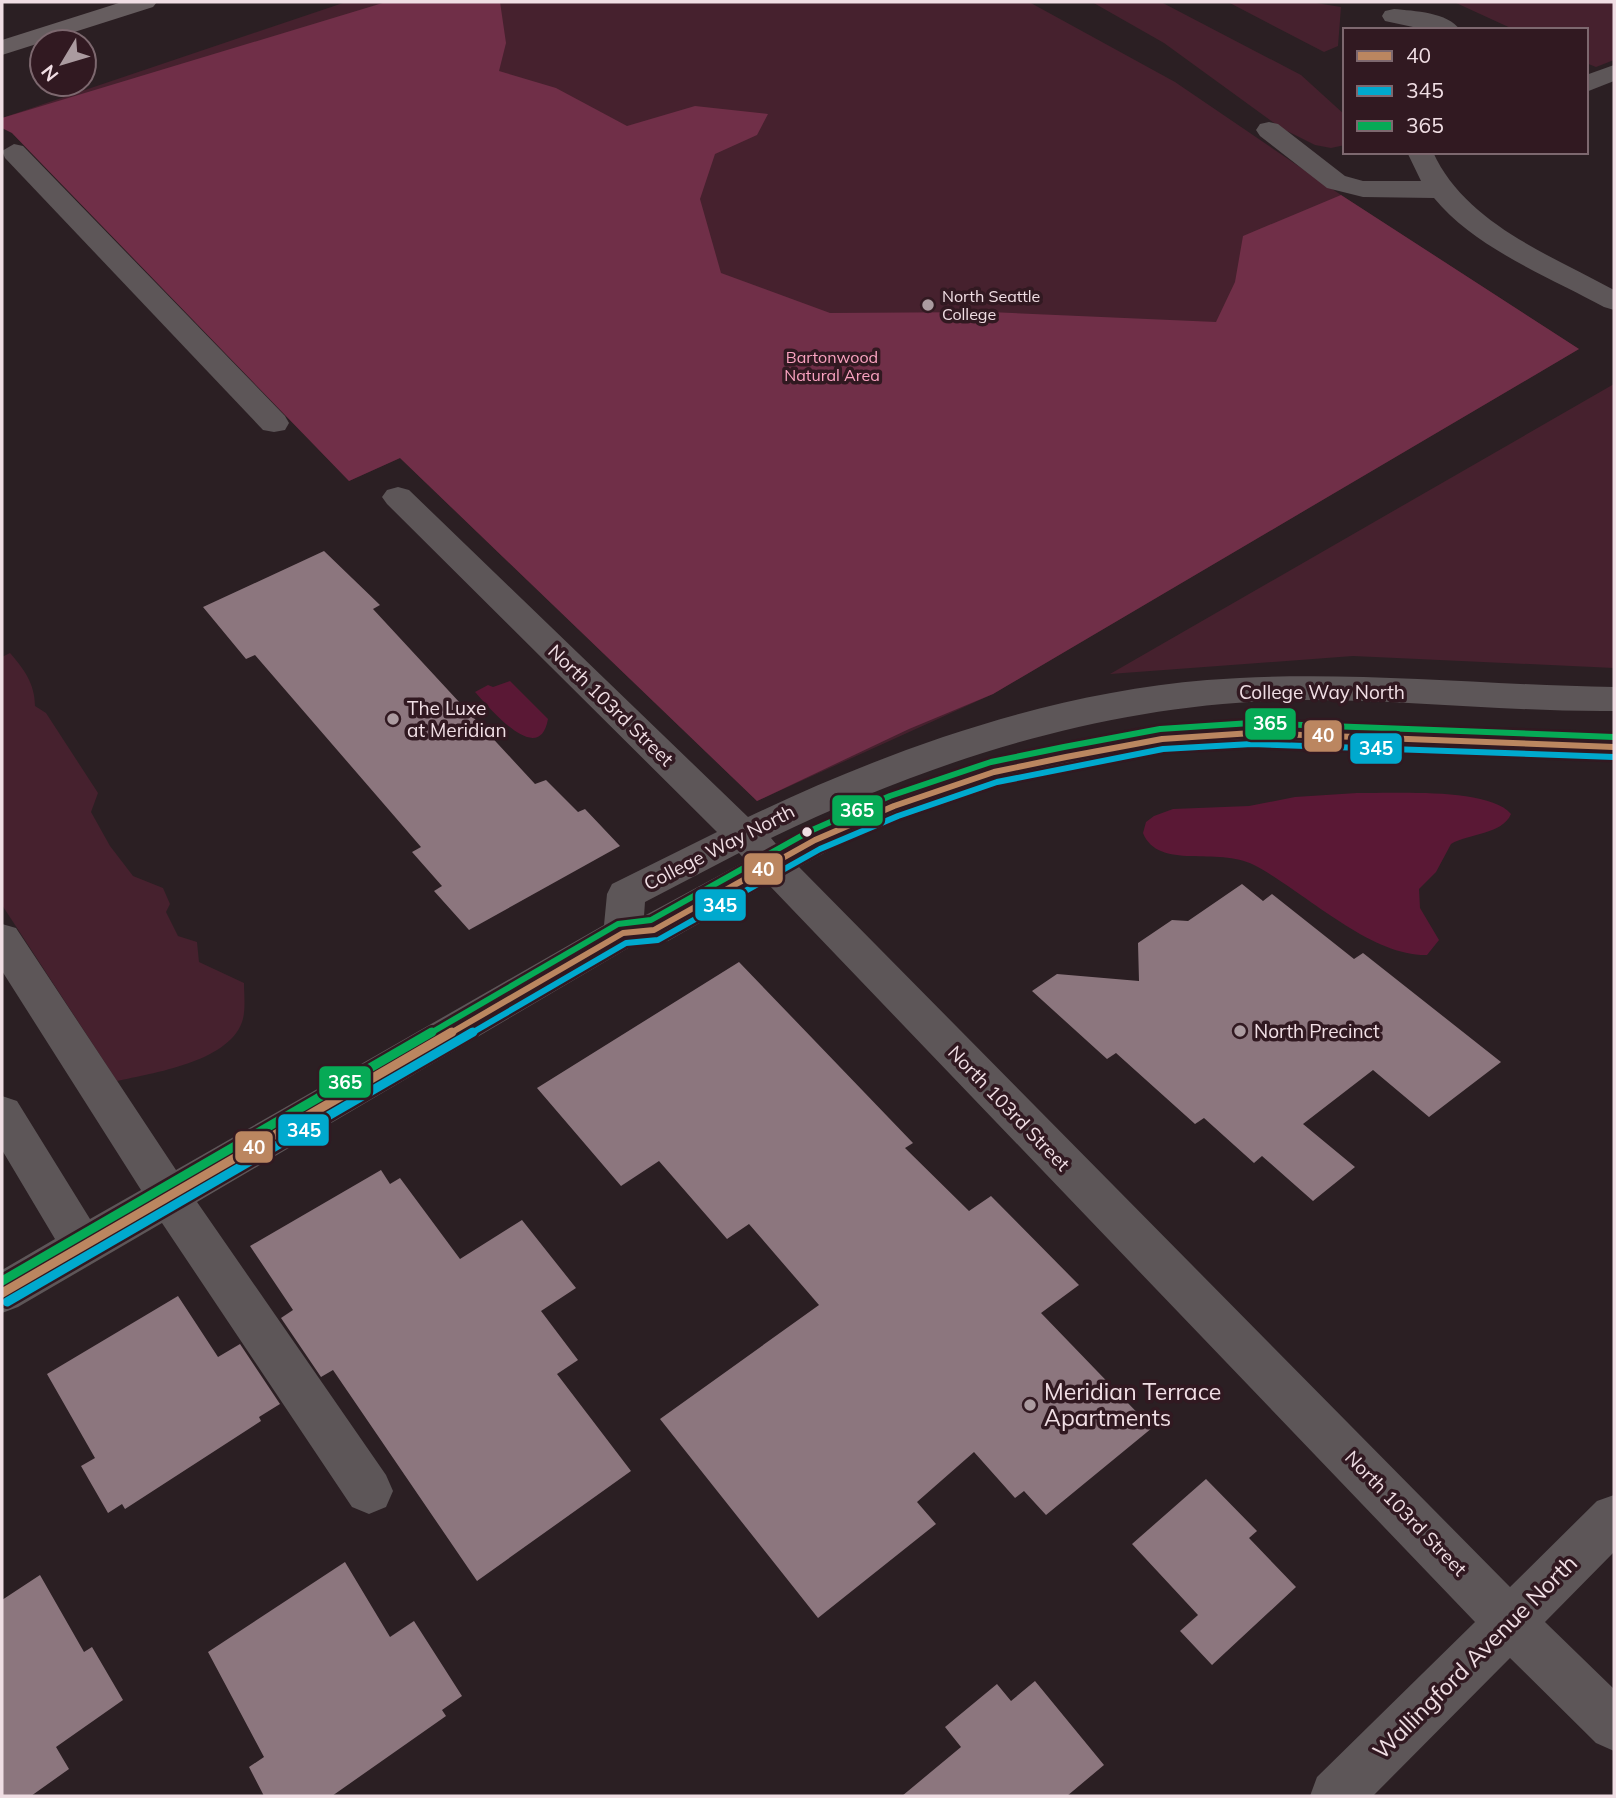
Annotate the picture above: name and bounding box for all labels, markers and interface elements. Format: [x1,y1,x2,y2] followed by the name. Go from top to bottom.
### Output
[28,28,98,98] north arrow
[1343,28,1588,154] legend
[1406,42,1431,68] text: 40
[36,60,63,87] text: N
[1406,77,1444,103] text: 345
[1406,112,1444,138] text: 365
[942,286,1040,324] place label: North Seattle College
[920,297,936,313] marker: North Seattle College
[784,347,880,385] park label: Bartonwood Natural Area
[543,639,679,771] street label: North 103rd Street
[1239,680,1405,704] street label: College Way North
[407,696,507,742] place label: The Luxe at Meridian
[1244,707,1297,741] line badge: 365
[385,711,401,727] marker: The Luxe at Meridian
[1253,711,1287,735] text: 365
[1303,719,1343,753] line badge: 40
[1312,723,1334,747] text: 40
[1349,732,1403,765] line badge: 345
[1359,736,1393,760] text: 345
[831,794,884,827] line badge: 365
[840,798,874,822] text: 365
[640,799,798,895] street label: College Way North
[800,825,814,839] unlabelled marker
[743,852,784,886] line badge: 40
[752,857,774,881] text: 40
[694,888,747,922] line badge: 345
[703,893,737,917] text: 345
[1254,1019,1380,1043] place label: North Precinct
[1232,1023,1248,1039] marker: North Precinct
[943,1040,1075,1176] street label: North 103rd Street
[318,1065,372,1099] line badge: 365
[328,1070,362,1094] text: 365
[277,1113,330,1147] line badge: 345
[287,1118,321,1142] text: 345
[234,1130,274,1164] line badge: 40
[243,1135,265,1159] text: 40
[1044,1377,1221,1432] place label: Meridian Terrace Apartments
[1022,1397,1038,1413] marker: Meridian Terrace Apartments
[1340,1445,1472,1581] street label: North 103rd Street
[1366,1548,1583,1765] street label: Wallingford Avenue North

